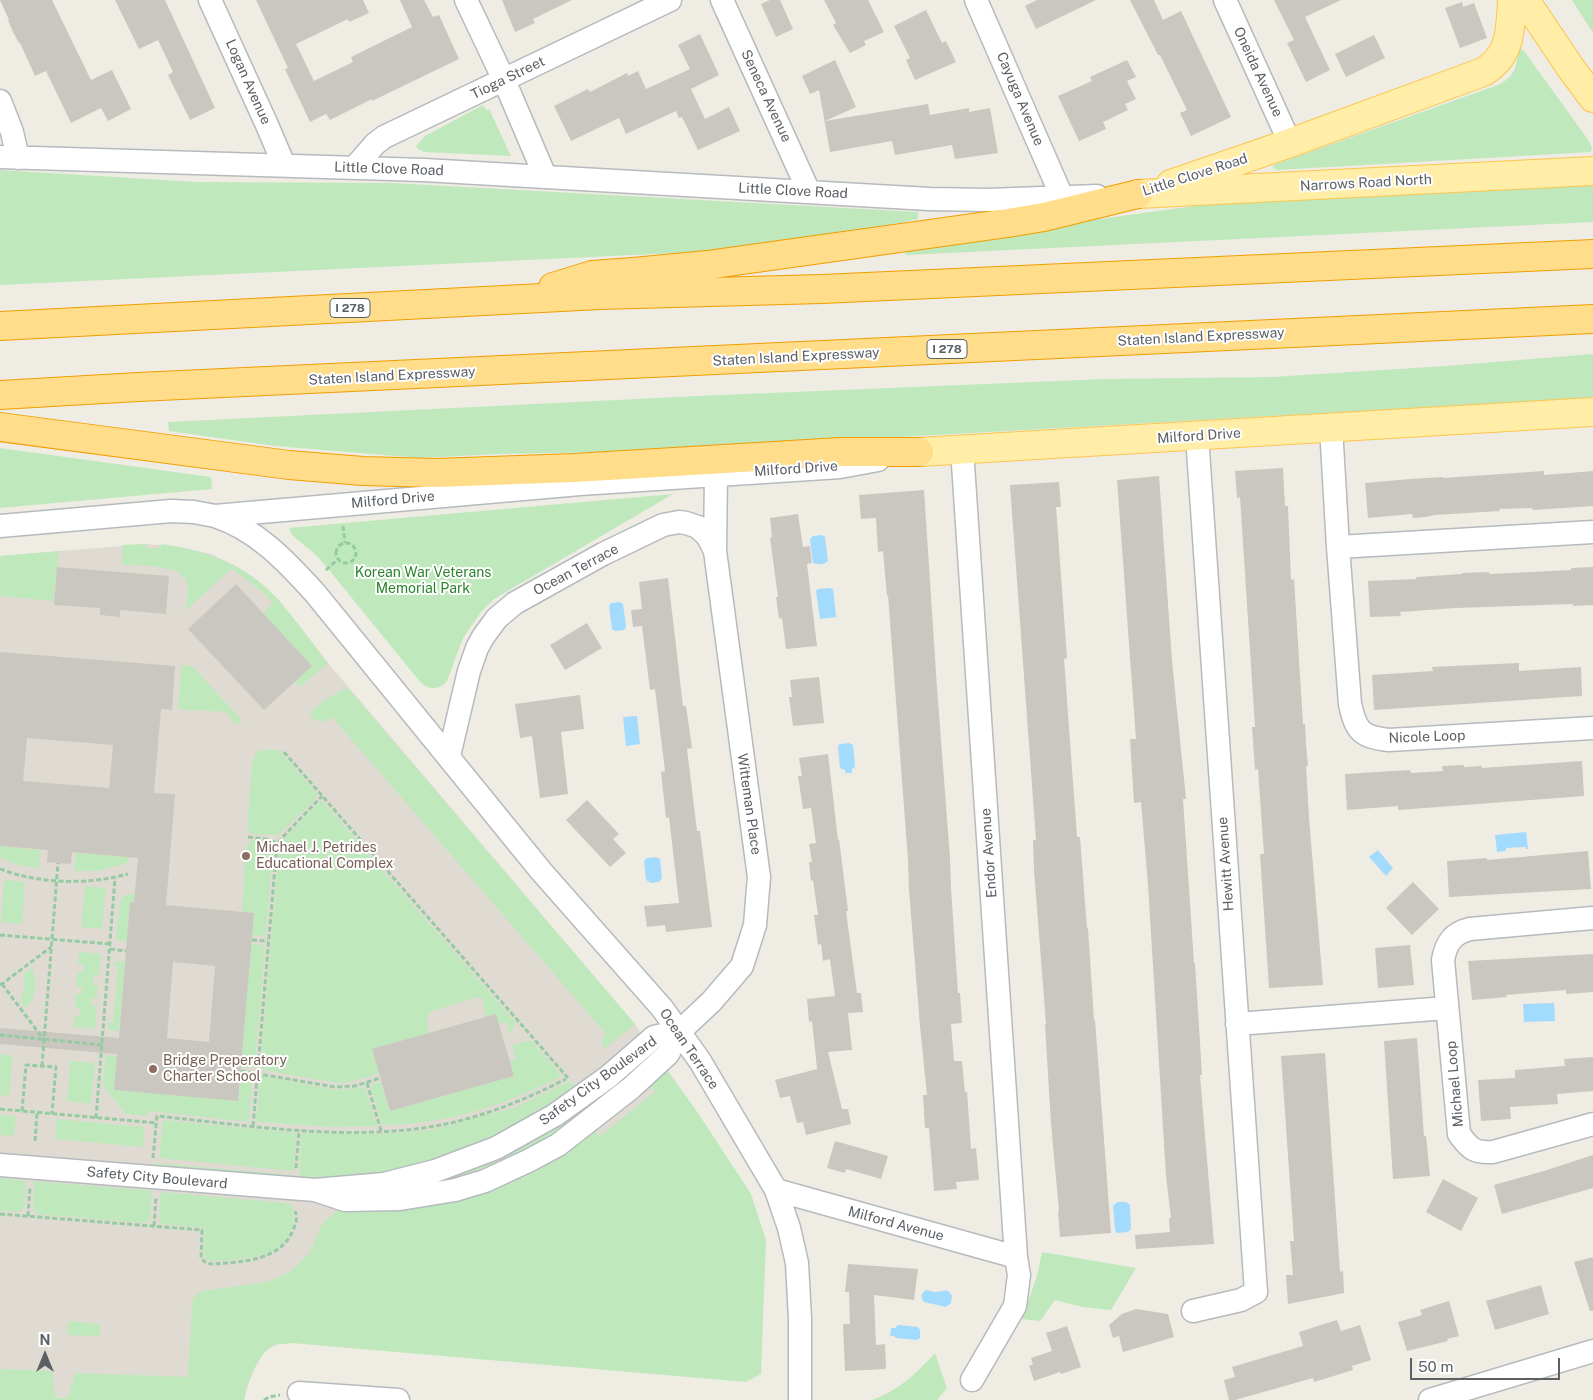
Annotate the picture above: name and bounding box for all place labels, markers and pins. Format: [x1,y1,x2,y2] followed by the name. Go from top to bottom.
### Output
[256,840,394,872] place label: Michael J. Petrides Educational Complex
[240,850,252,862] marker: Michael J. Petrides Educational Complex
[163,1053,287,1086] place label: Bridge Preperatory Charter School
[147,1063,159,1075] marker: Bridge Preperatory Charter School

